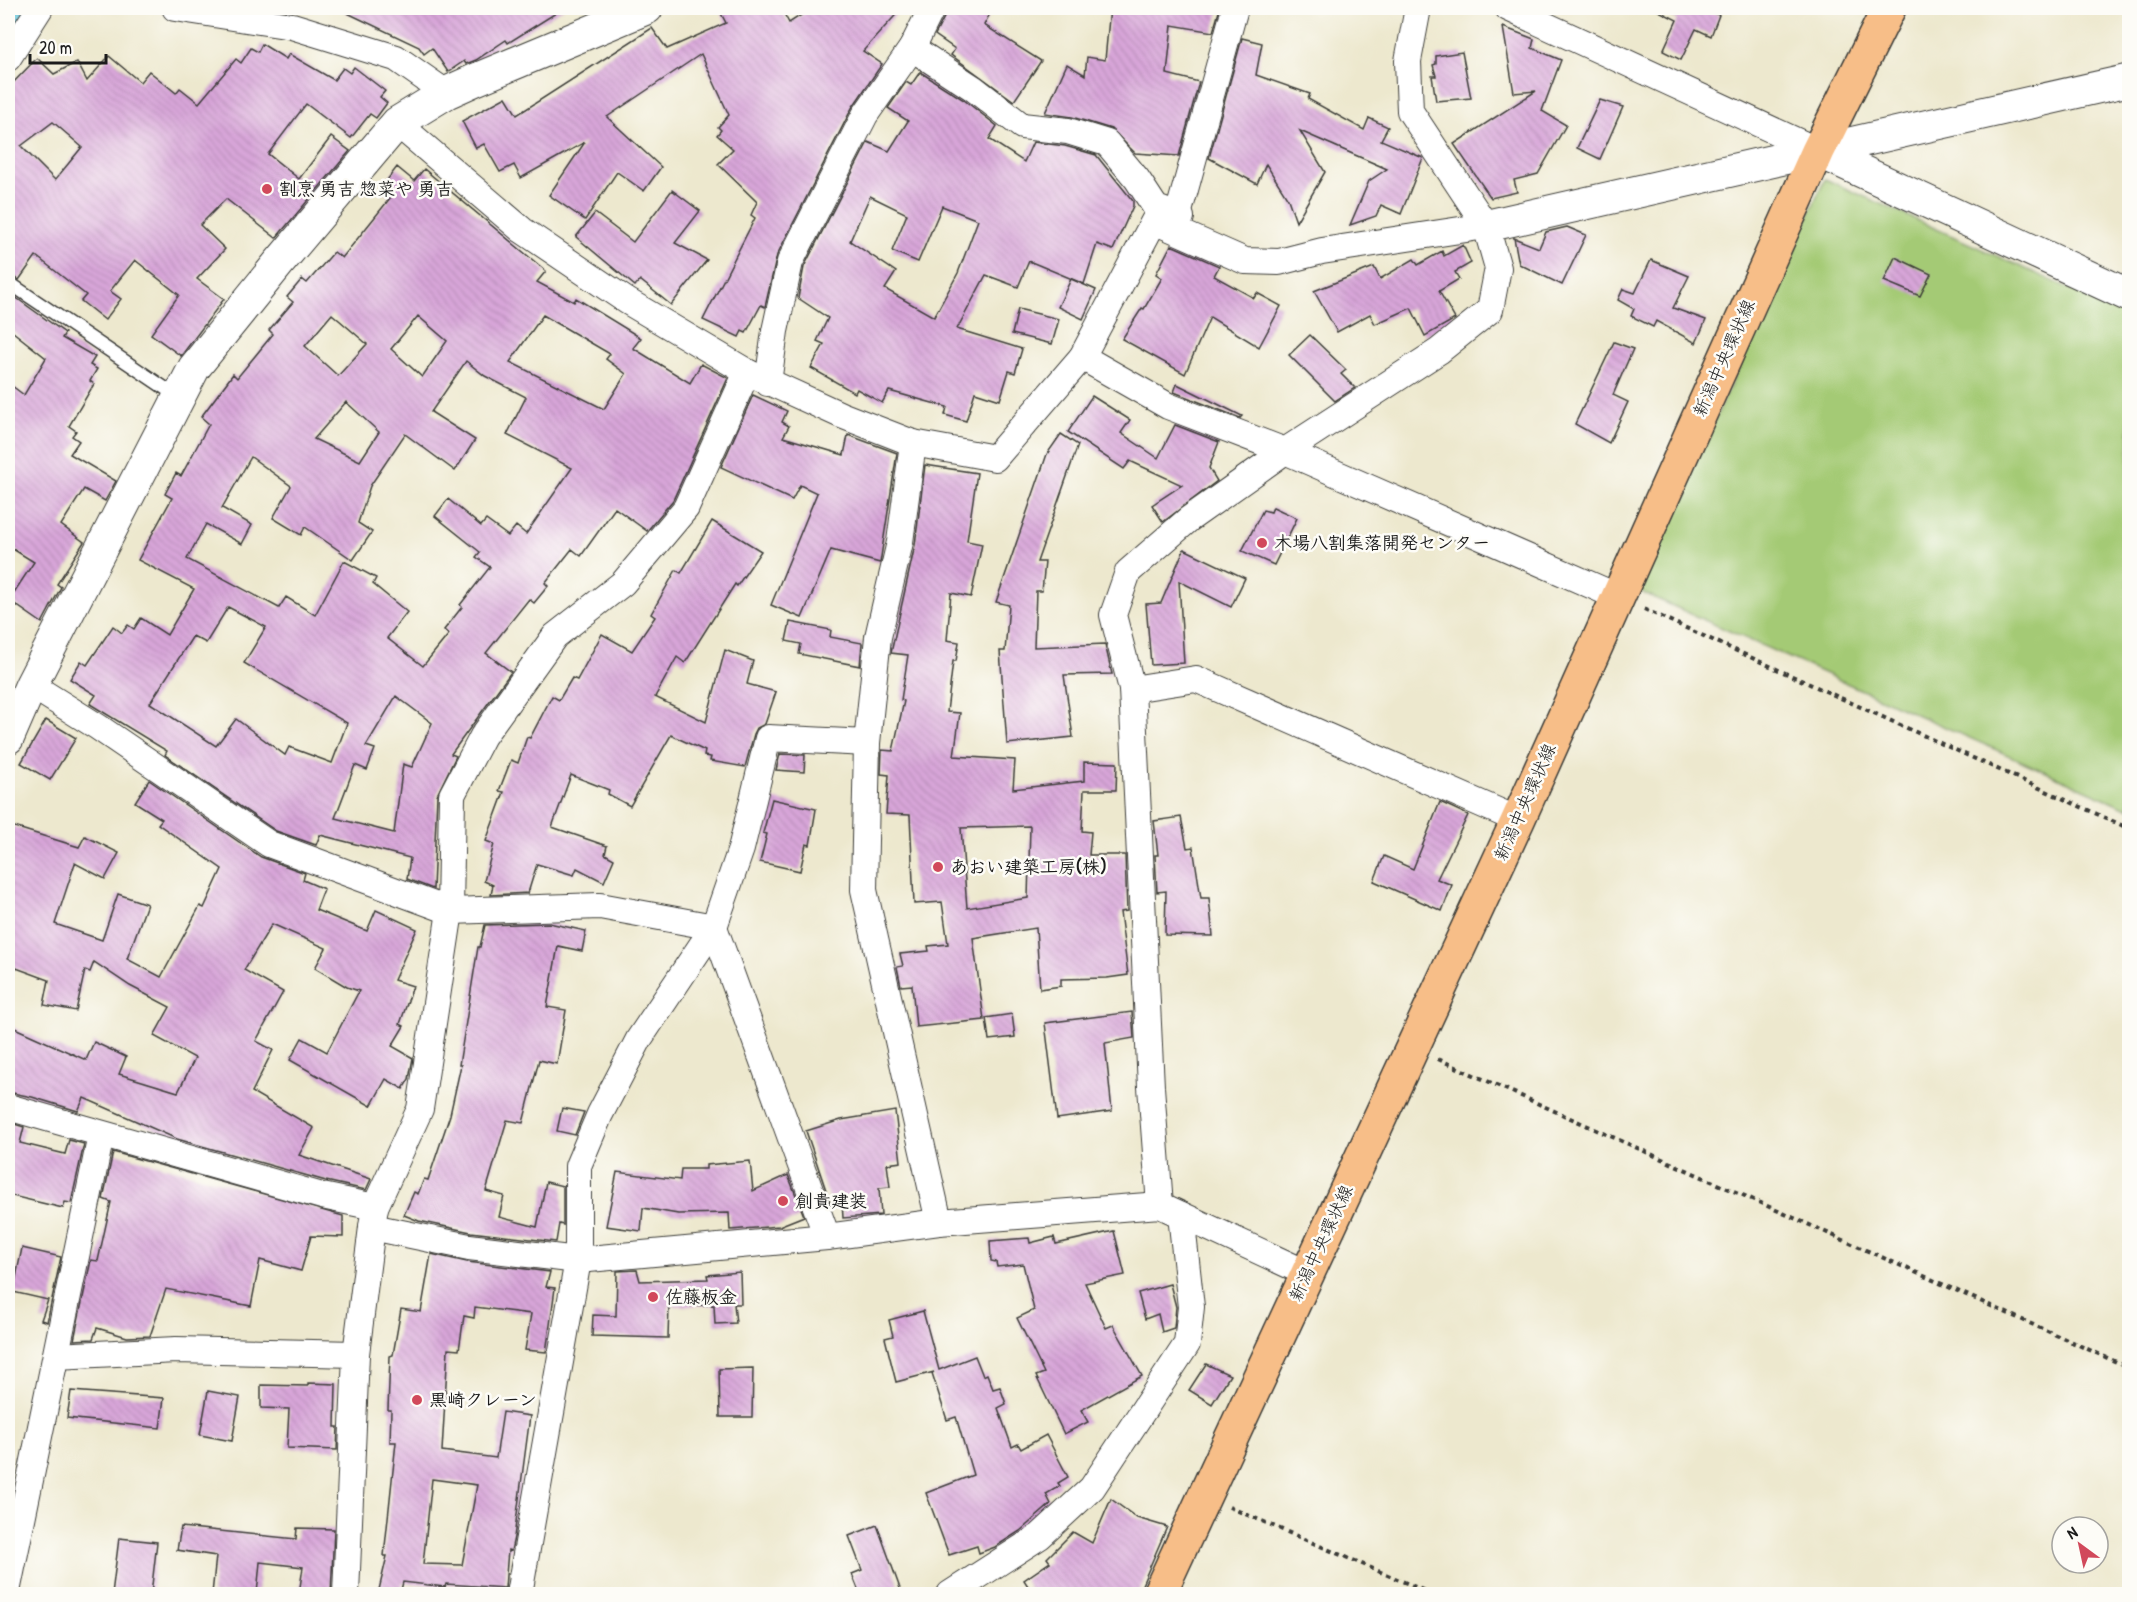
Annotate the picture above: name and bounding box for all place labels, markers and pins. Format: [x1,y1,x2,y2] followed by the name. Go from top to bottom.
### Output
[279,176,453,201] place label: 割烹 勇吉 惣菜や 勇吉
[260,182,274,196] marker: 割烹 勇吉 惣菜や 勇吉
[1274,530,1490,555] place label: 木場八割集落開発センター
[1255,536,1269,550] marker: 木場八割集落開発センター
[950,854,1107,879] place label: あおい建築工房(株)
[931,860,945,874] marker: あおい建築工房(株)
[795,1188,867,1213] place label: 創貴建装
[776,1194,790,1208] marker: 創貴建装
[665,1284,737,1309] place label: 佐藤板金
[646,1290,660,1304] marker: 佐藤板金
[429,1387,537,1412] place label: 黒崎クレーン
[410,1393,424,1407] marker: 黒崎クレーン

